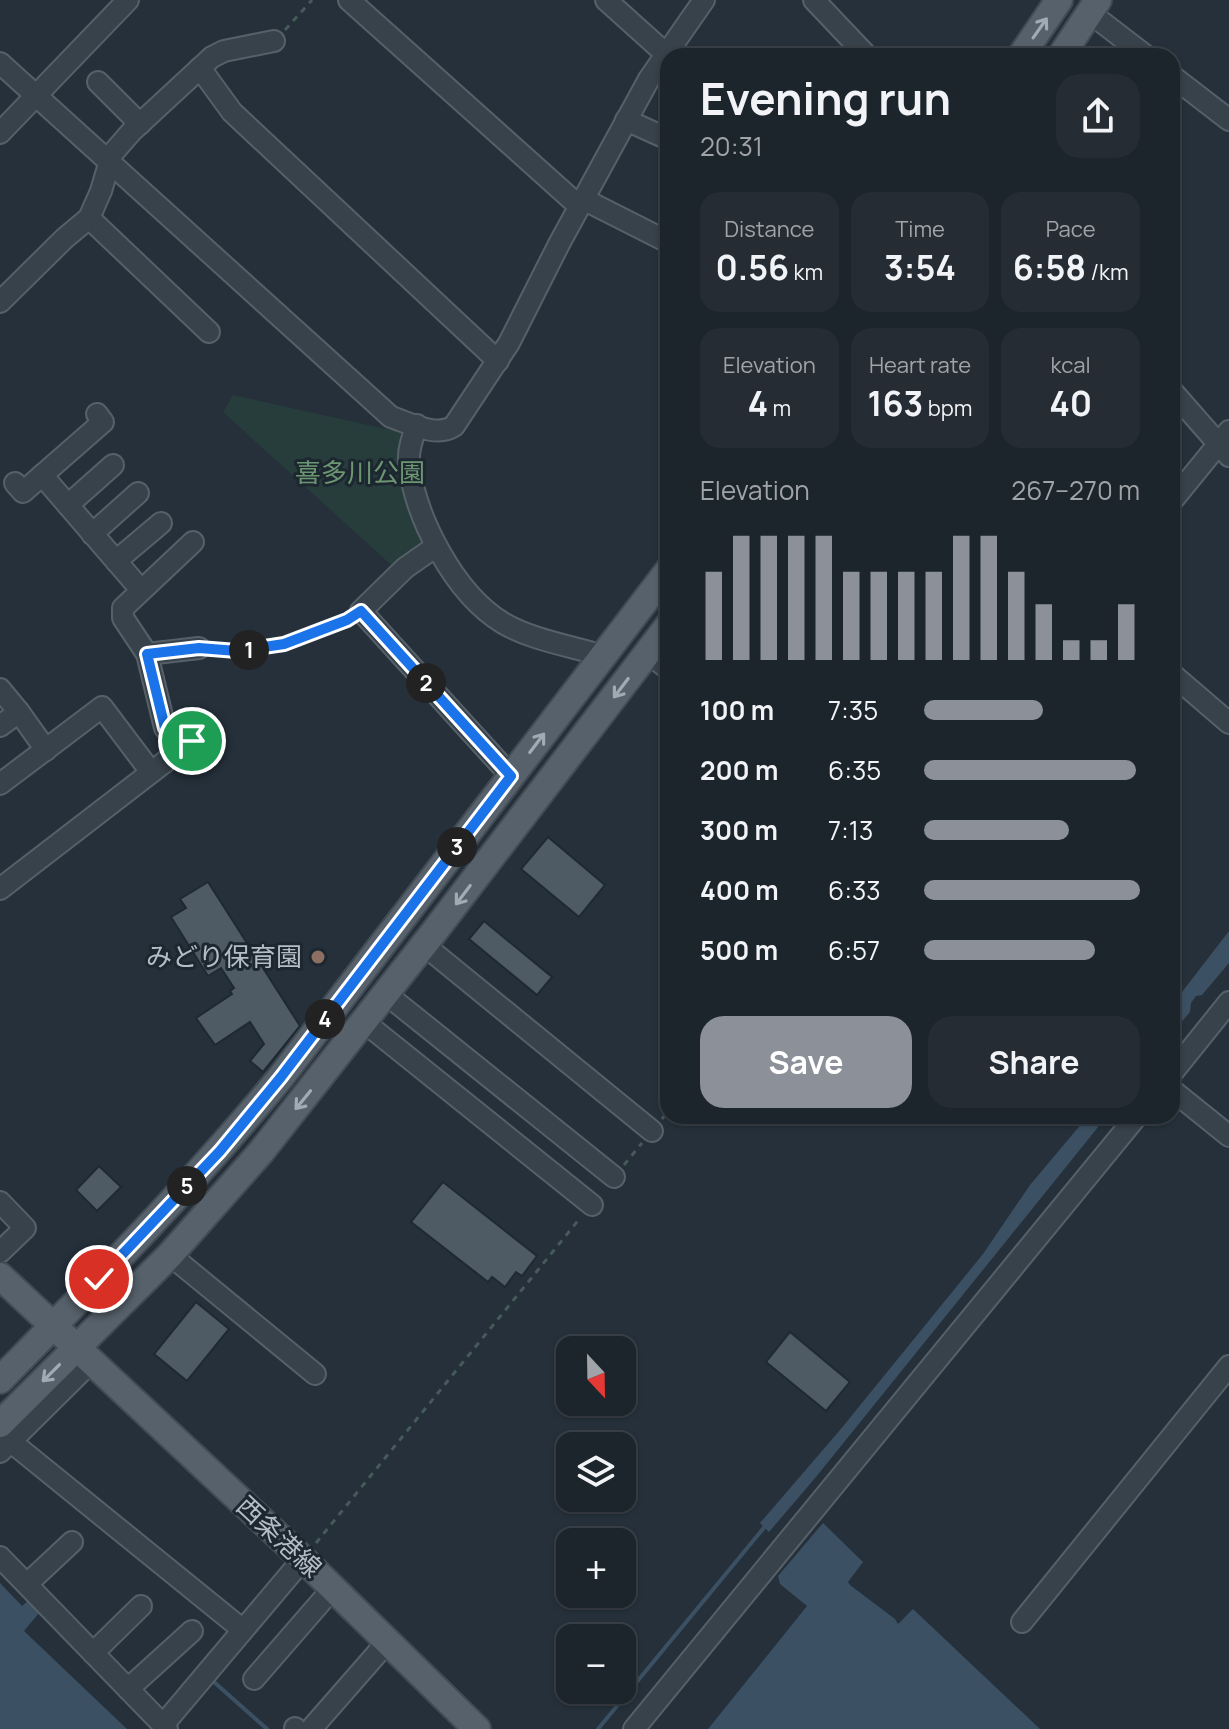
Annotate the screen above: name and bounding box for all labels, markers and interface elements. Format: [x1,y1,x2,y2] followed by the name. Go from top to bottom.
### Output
[1032,17,1048,40] one-way arrow
[700,68,951,128] text: Evening run
[1056,74,1140,158] button: share
[700,128,763,164] text: 20:31
[724,214,814,244] text: Distance
[895,214,945,244] text: Time
[1046,214,1096,244] text: Pace
[715,244,789,290] text: 0.56
[884,244,956,290] text: 3:54
[1013,244,1086,290] text: 6:58
[789,257,823,287] text: km
[1086,257,1129,287] text: /km
[723,350,816,380] text: Elevation
[869,350,971,380] text: Heart rate
[1051,350,1091,380] text: kcal
[747,380,768,426] text: 4
[868,380,923,426] text: 163
[1049,380,1092,426] text: 40
[768,393,791,423] text: m
[923,393,972,423] text: bpm
[295,454,425,490] park label: 喜多川公園
[700,472,810,508] text: Elevation
[1011,472,1140,508] text: 267–270 m
[229,630,269,670] pin: 1
[244,635,254,665] text: 1
[406,663,446,703] pin: 2
[419,668,433,698] text: 2
[612,677,629,698] one-way arrow
[700,692,774,728] text: 100 m
[828,692,878,728] text: 7:35
[158,707,226,775] pin
[170,719,214,763] icon: arrive
[528,733,545,754] one-way arrow
[700,752,778,788] text: 200 m
[828,752,881,788] text: 6:35
[700,812,778,848] text: 300 m
[828,812,873,848] text: 7:13
[437,827,477,867] pin: 3
[451,832,463,862] text: 3
[700,872,779,908] text: 400 m
[828,872,881,908] text: 6:33
[454,884,471,905] one-way arrow
[700,932,778,968] text: 500 m
[828,932,880,968] text: 6:57
[146,938,302,974] place label: みどり保育園
[309,948,327,966] marker: みどり保育園
[305,999,345,1039] pin: 4
[318,1004,332,1034] text: 4
[700,1016,912,1108] button: Save
[928,1016,1140,1108] button: Share
[294,1089,312,1110] one-way arrow
[167,1166,207,1206] pin: 5
[181,1171,193,1201] text: 5
[65,1245,133,1313] pin
[77,1257,121,1301] icon: check
[556,1336,636,1416] north arrow
[556,1336,636,1704] map controls
[42,1363,61,1382] one-way arrow
[556,1432,636,1512] button: layers
[229,1488,330,1585] street label: 西条港線
[556,1528,636,1608] button: +
[556,1624,636,1704] button: −

